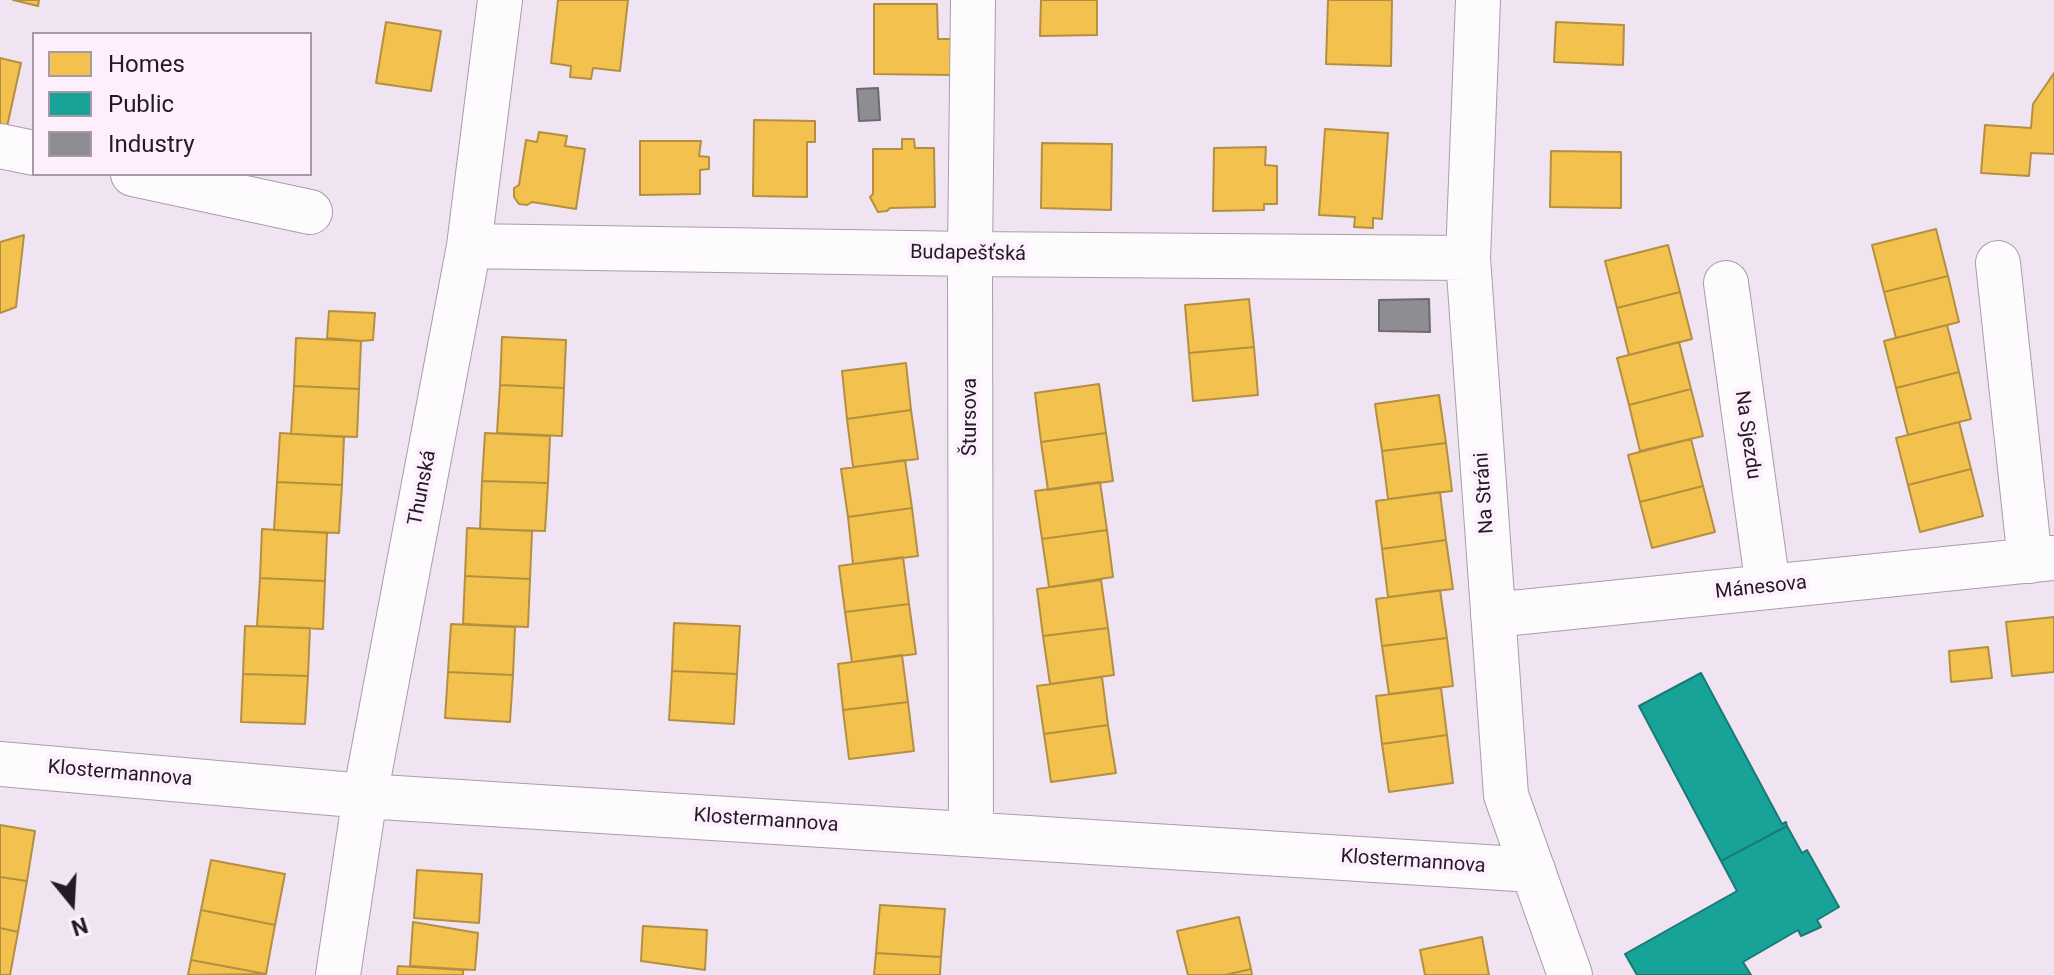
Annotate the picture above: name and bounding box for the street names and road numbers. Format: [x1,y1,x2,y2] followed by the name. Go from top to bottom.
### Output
[910,241,1026,267] street label: Budapešťská
[959,378,983,456] street label: Štursova
[1729,389,1765,481] street label: Na Sjezdu
[404,448,442,528] street label: Thunská
[1470,451,1500,535] street label: Na Stráni
[1714,571,1808,605] street label: Mánesova
[47,756,193,792] street label: Klostermannova
[693,804,839,838] street label: Klostermannova
[1340,845,1486,879] street label: Klostermannova

